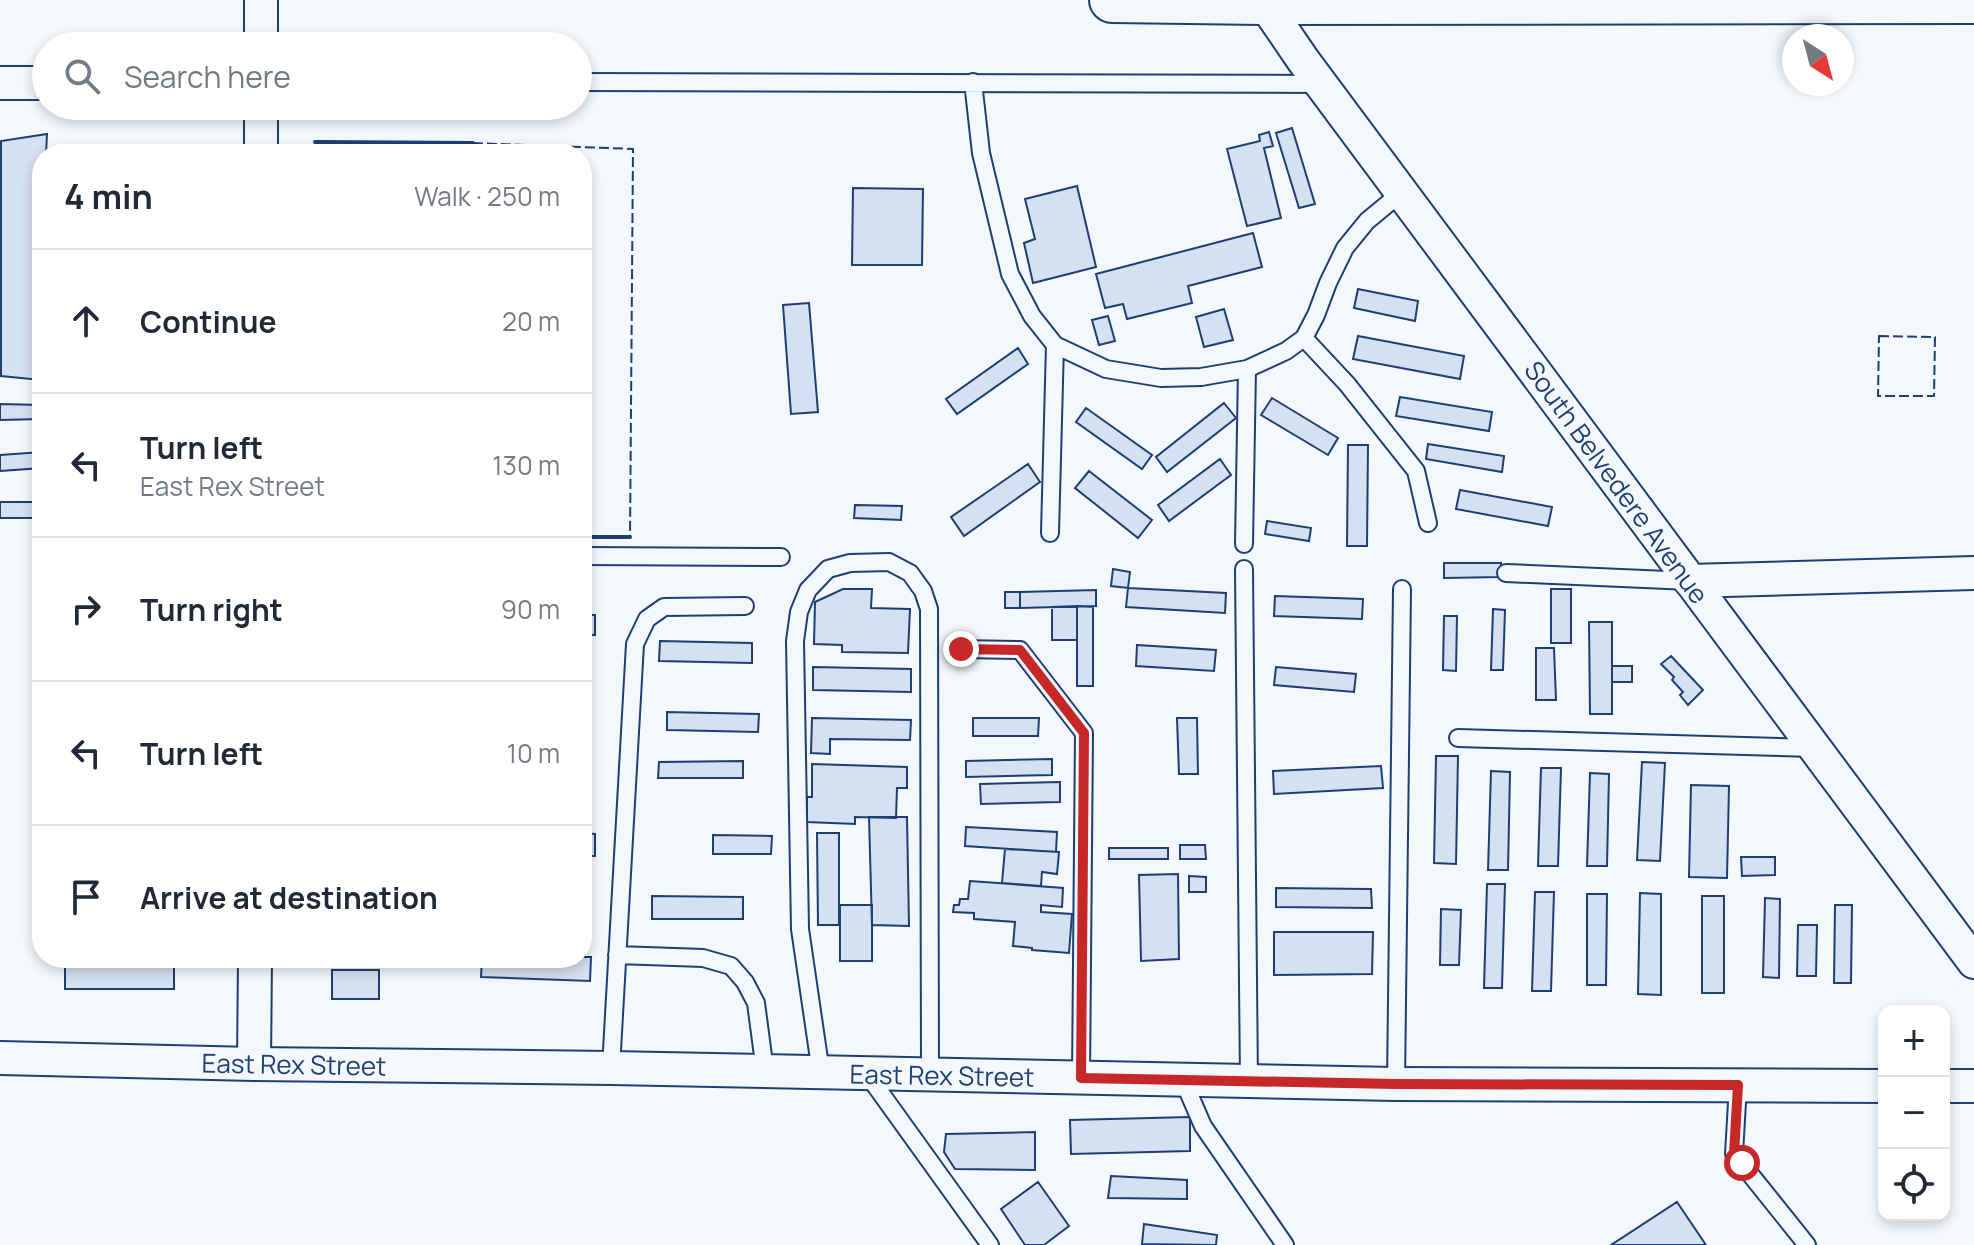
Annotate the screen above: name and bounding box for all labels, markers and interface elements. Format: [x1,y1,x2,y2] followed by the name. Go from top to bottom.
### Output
[1782,24,1854,96] north arrow
[32,32,592,120] search box
[60,54,104,98] icon: search
[124,56,291,97] text: Search here
[64,173,153,219] text: 4 min
[414,178,560,214] text: Walk · 250 m
[64,299,108,343] icon: ahead
[140,301,276,342] text: Continue
[502,303,560,339] text: 20 m
[1517,353,1717,611] street label: South Belvedere Avenue
[140,427,263,468] text: Turn left
[64,443,108,487] icon: left
[492,447,560,483] text: 130 m
[140,468,325,504] text: East Rex Street
[64,587,108,631] icon: right
[140,589,283,630] text: Turn right
[501,591,560,627] text: 90 m
[943,631,979,667] route end
[64,731,108,775] icon: left
[140,733,263,774] text: Turn left
[507,735,560,771] text: 10 m
[64,875,108,919] icon: arrive
[140,877,438,918] text: Arrive at destination
[1878,1005,1950,1221] map controls
[1878,1005,1950,1077] button: +
[201,1044,387,1084] street label: East Rex Street
[849,1055,1035,1095] street label: East Rex Street
[1878,1077,1950,1149] button: −
[1724,1145,1760,1181] route start
[1878,1149,1950,1221] button: locate

